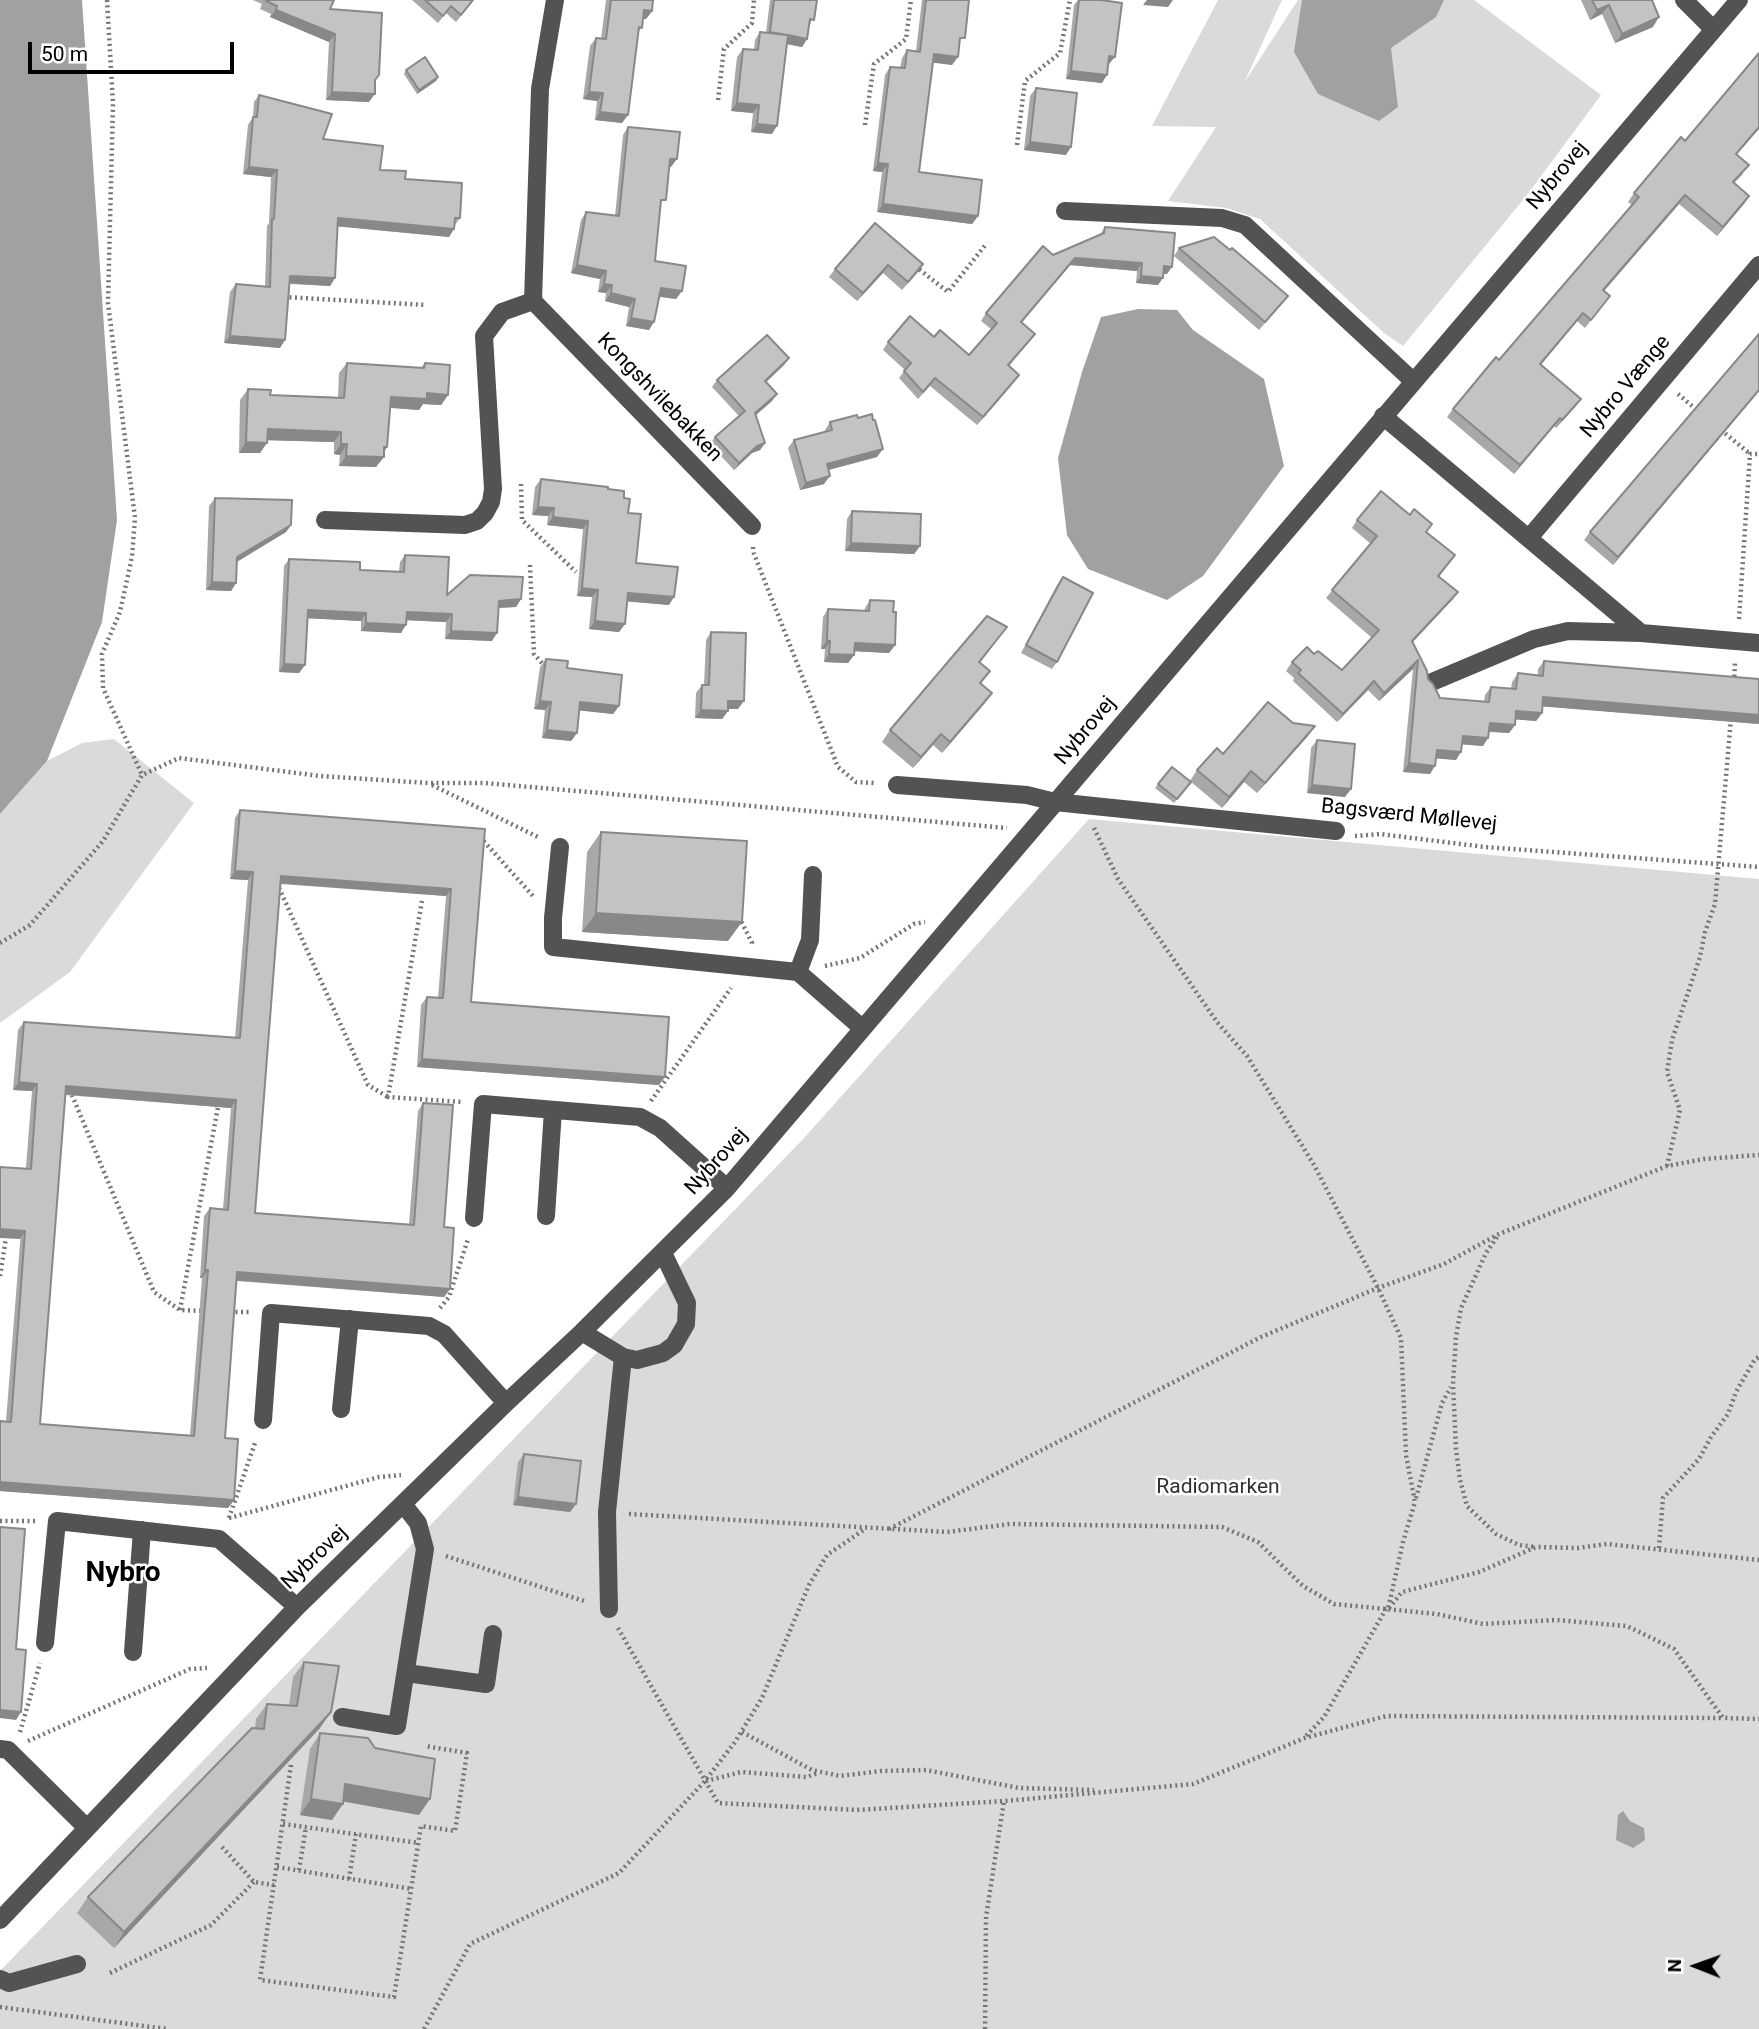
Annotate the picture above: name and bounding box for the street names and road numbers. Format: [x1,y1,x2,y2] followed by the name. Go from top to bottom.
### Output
[1522,137,1594,215] street label: Nybrovej
[591,328,727,468] street label: Kongshvilebakken
[1576,330,1676,444] street label: Nybro Vænge
[1050,692,1122,770] street label: Nybrovej
[1320,794,1498,838] street label: Bagsværd Møllevej
[680,1123,754,1201] street label: Nybrovej
[277,1521,353,1595] street label: Nybrovej

